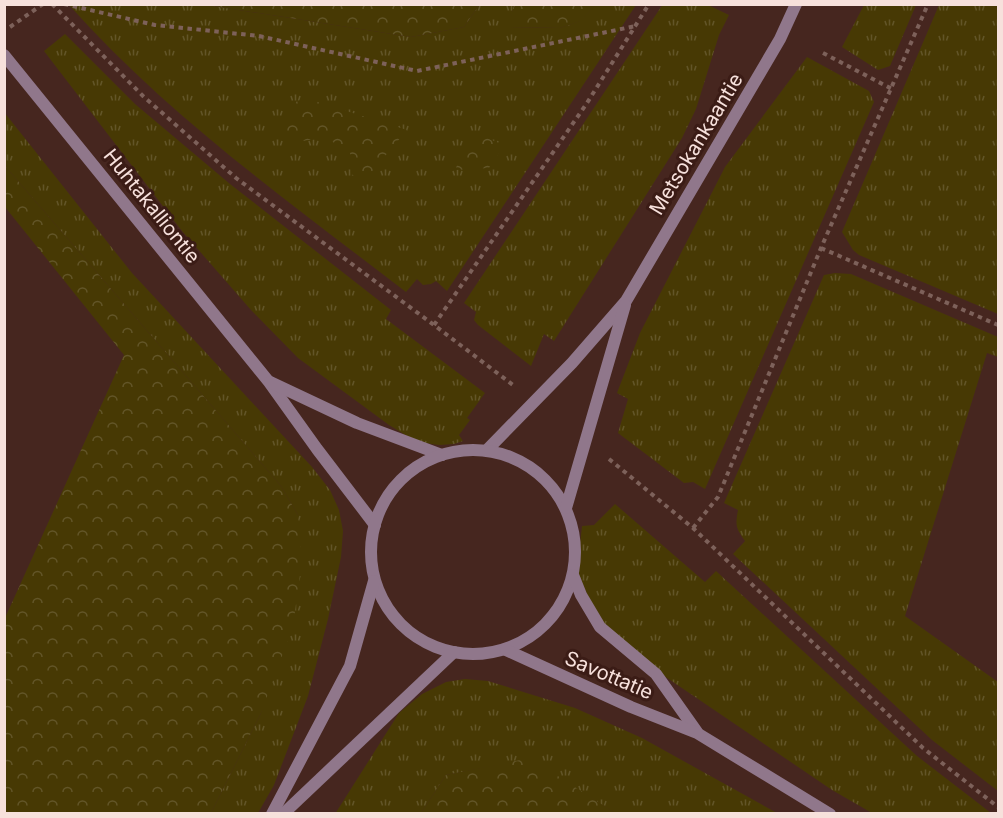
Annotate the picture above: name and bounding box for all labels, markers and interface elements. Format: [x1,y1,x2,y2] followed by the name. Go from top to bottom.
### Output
[644,69,748,219] street label: Metsokankaantie
[99,144,205,268] street label: Huhtakalliontie
[561,646,657,704] street label: Savottatie

